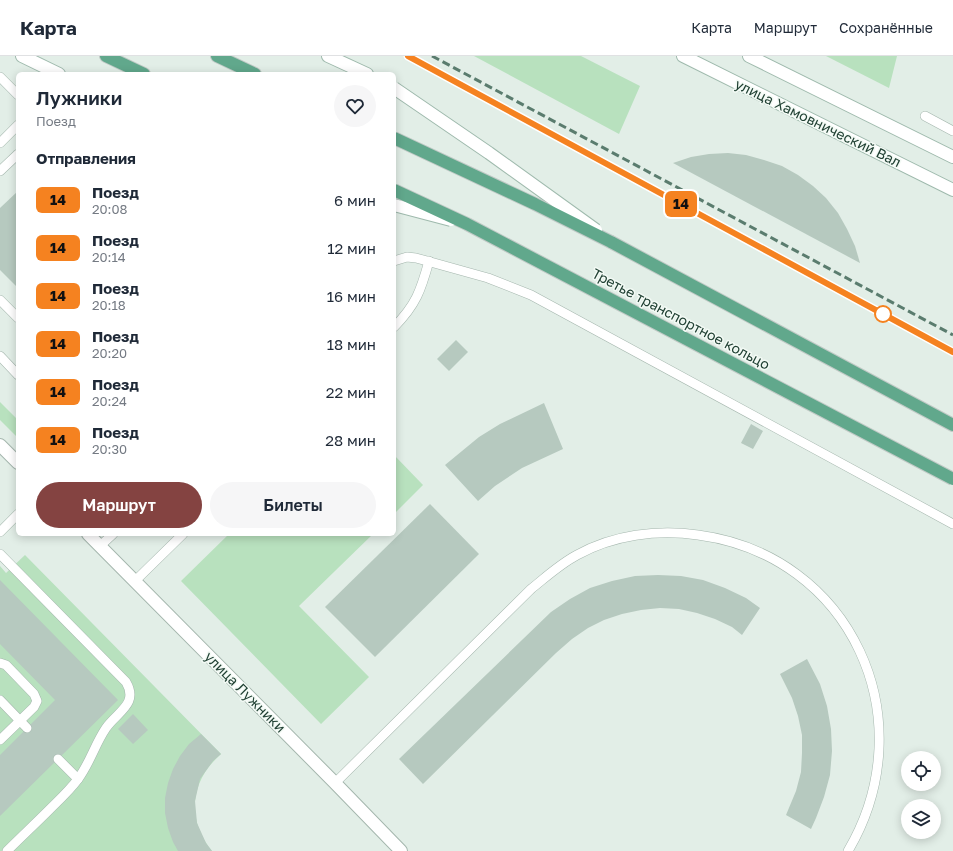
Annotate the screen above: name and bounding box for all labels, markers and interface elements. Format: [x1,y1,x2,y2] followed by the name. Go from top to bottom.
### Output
[20,16,77,39] text: Карта
[691,19,732,36] text: Карта
[754,19,817,36] text: Маршрут
[839,19,933,36] text: Сохранённые
[732,75,904,170] street label: улица Хамовнический Вал
[334,85,376,127] button: heart
[36,86,122,109] text: Лужники
[36,113,76,129] text: Поезд
[36,149,136,167] text: Отправления
[92,183,139,201] text: Поезд
[50,191,66,208] text: 14
[334,191,376,209] text: 6 мин
[663,191,699,217] line badge: 14
[673,195,689,212] text: 14
[92,201,128,217] text: 20:08
[92,231,139,249] text: Поезд
[50,239,66,256] text: 14
[327,239,376,257] text: 12 мин
[92,249,126,265] text: 20:14
[589,264,773,373] street label: Третье транспортное кольцо
[92,279,139,297] text: Поезд
[50,287,66,304] text: 14
[327,287,376,305] text: 16 мин
[92,297,126,313] text: 20:18
[874,305,892,323] unlabelled marker
[92,327,139,345] text: Поезд
[50,335,66,352] text: 14
[327,335,376,353] text: 18 мин
[92,345,127,361] text: 20:20
[92,375,139,393] text: Поезд
[50,383,66,400] text: 14
[326,383,376,401] text: 22 мин
[92,393,127,409] text: 20:24
[92,423,139,441] text: Поезд
[50,431,66,448] text: 14
[325,431,376,449] text: 28 мин
[92,441,127,457] text: 20:30
[36,482,202,528] button: Маршрут
[210,482,376,528] button: Билеты
[201,648,289,736] street label: улица Лужники
[901,751,941,839] map controls
[901,751,941,791] button: locate
[901,799,941,839] button: layers

